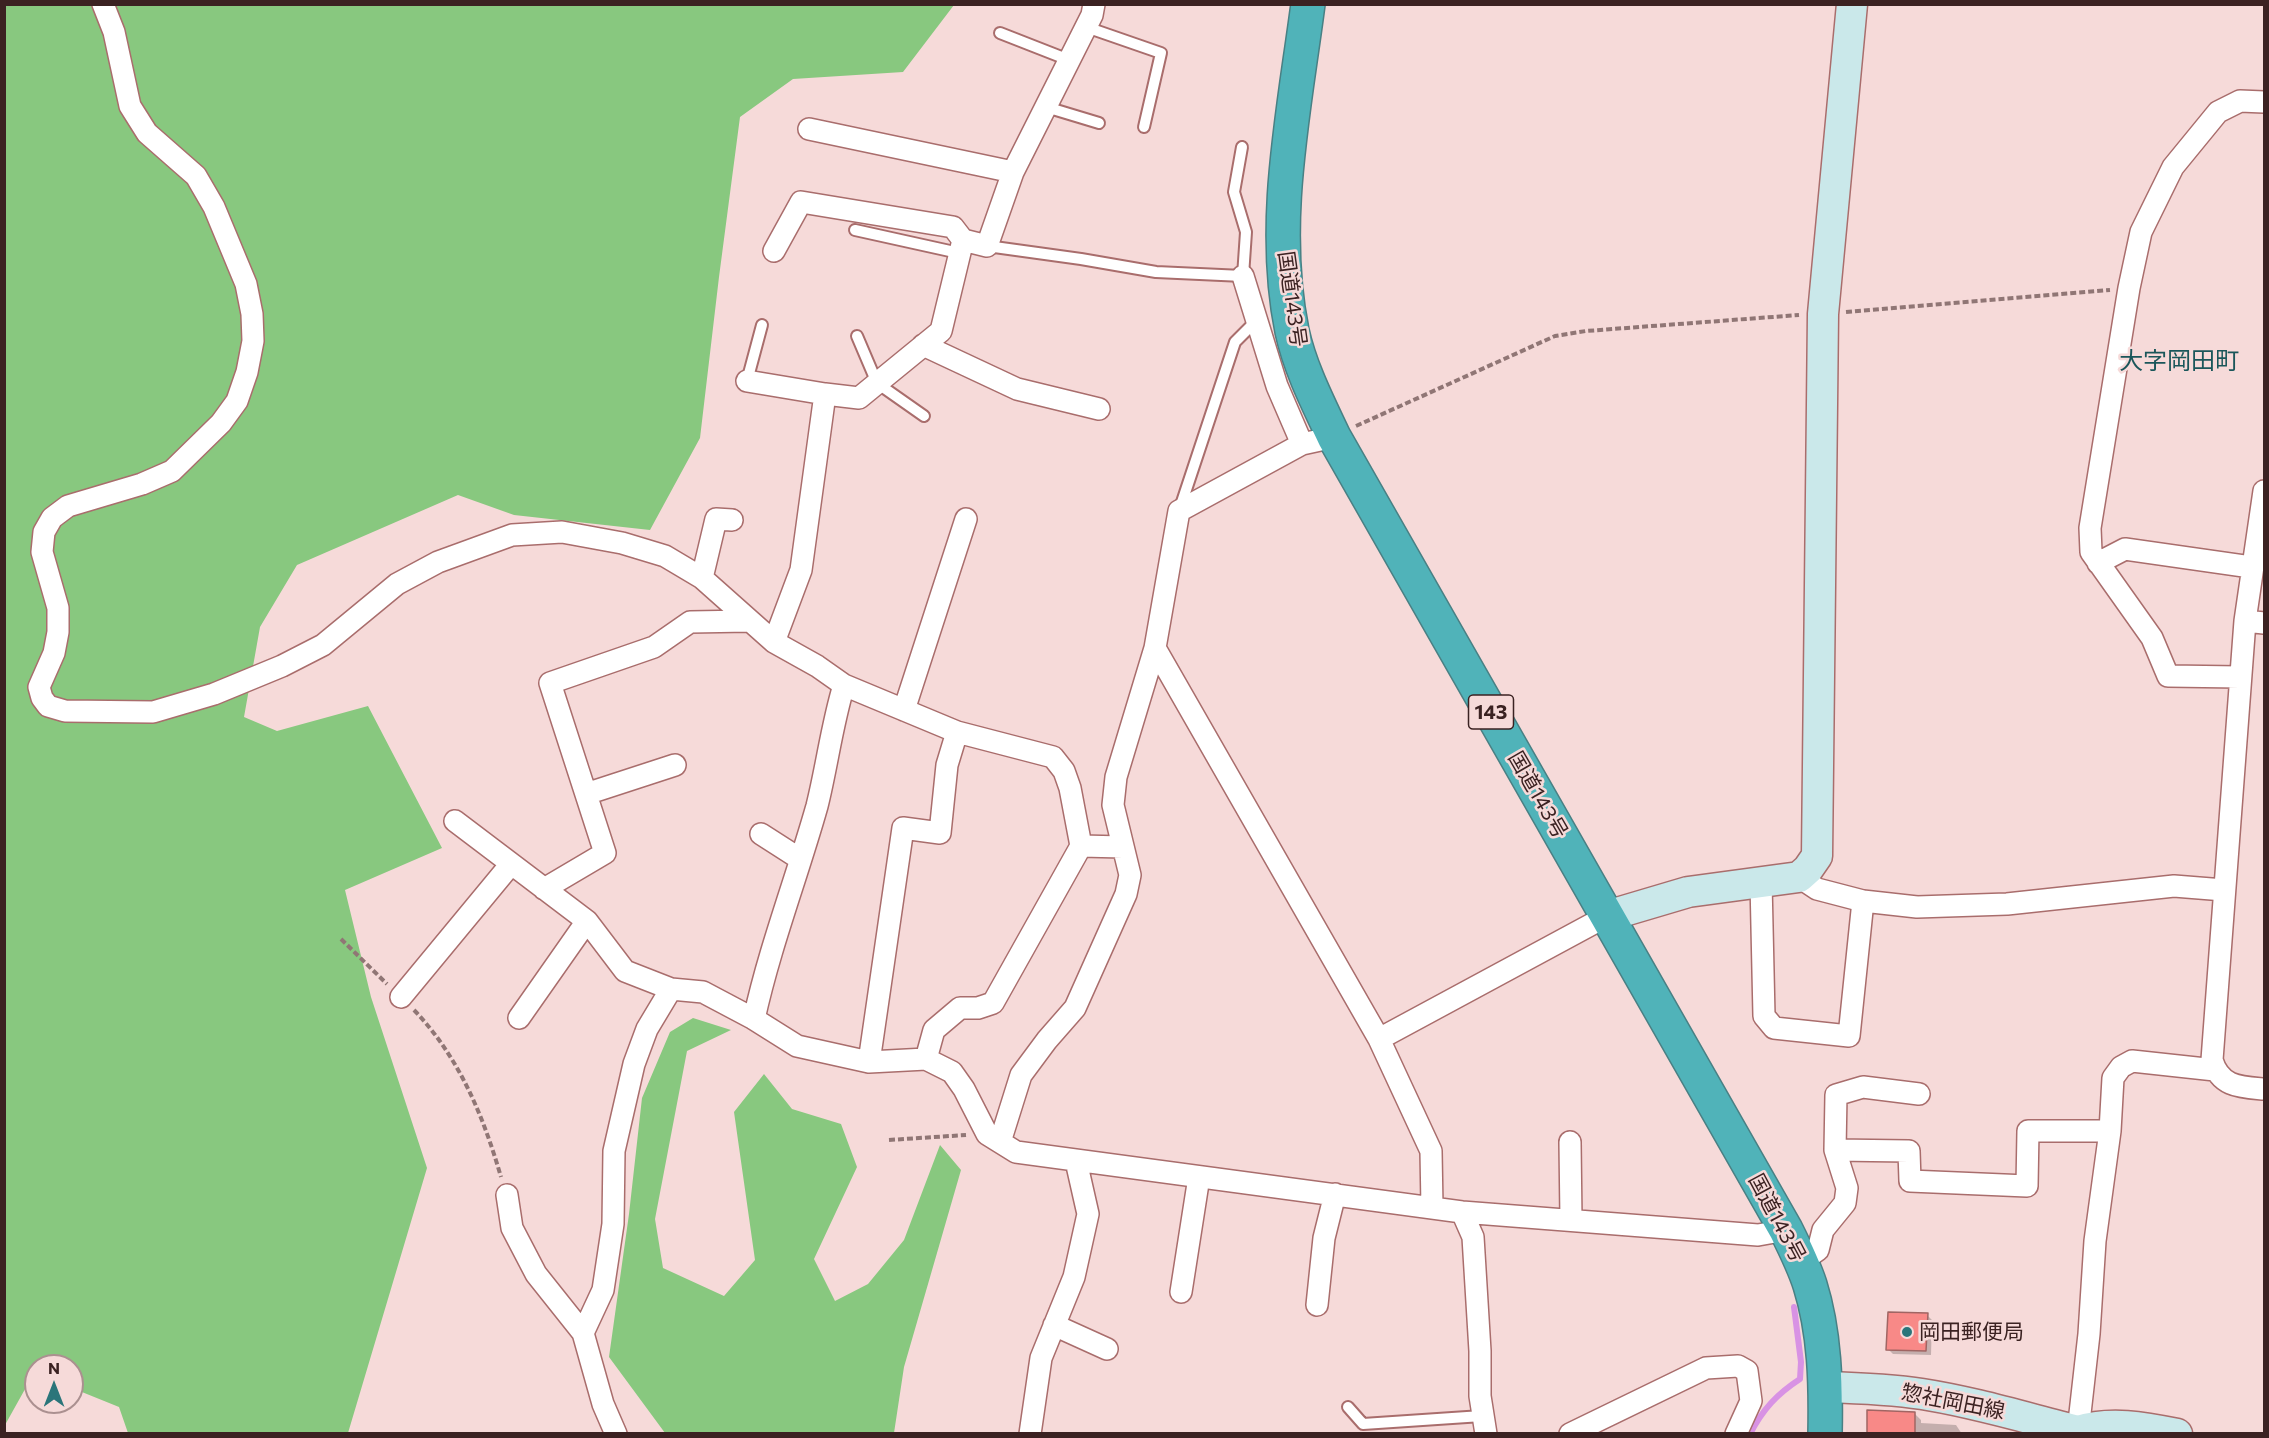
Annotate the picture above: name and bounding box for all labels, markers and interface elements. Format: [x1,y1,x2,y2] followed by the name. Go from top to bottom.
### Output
[1273,249,1311,349] street label: 国道143号
[2119,347,2239,375] district label: 大字岡田町
[1468,695,1514,729] road number: 143
[1503,747,1573,843] street label: 国道143号
[1743,1169,1811,1267] street label: 国道143号
[1919,1319,2024,1345] place label: 岡田郵便局
[1900,1325,1914,1339] marker: 岡田郵便局
[24,1354,84,1414] north arrow
[48,1358,60,1377] text: N
[1899,1380,2007,1424] street label: 惣社岡田線

